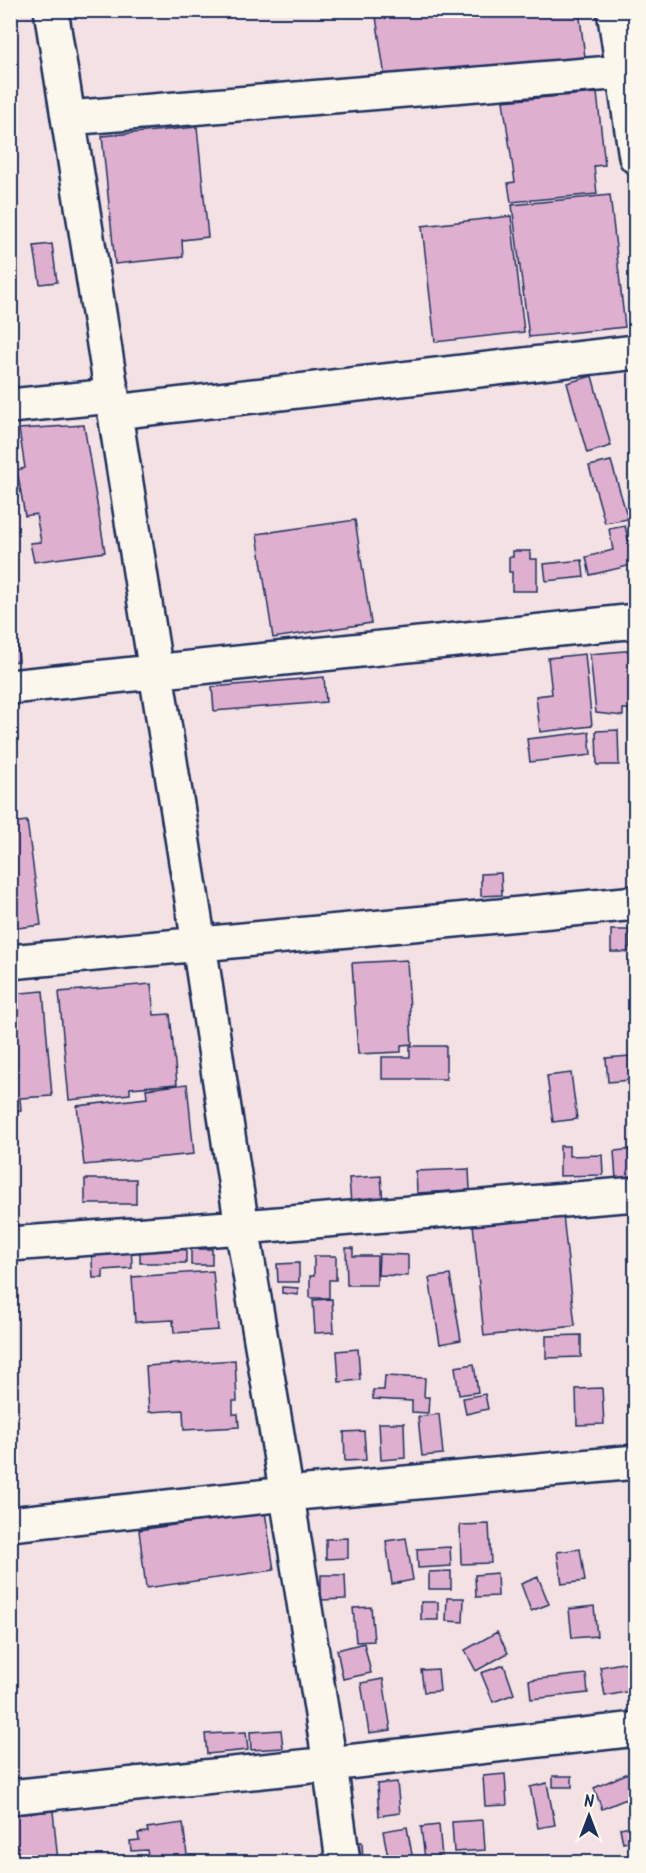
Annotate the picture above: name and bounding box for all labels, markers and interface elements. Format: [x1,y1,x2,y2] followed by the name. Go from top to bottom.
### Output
[559,1786,619,1846] north arrow
[584,1790,594,1815] text: N

